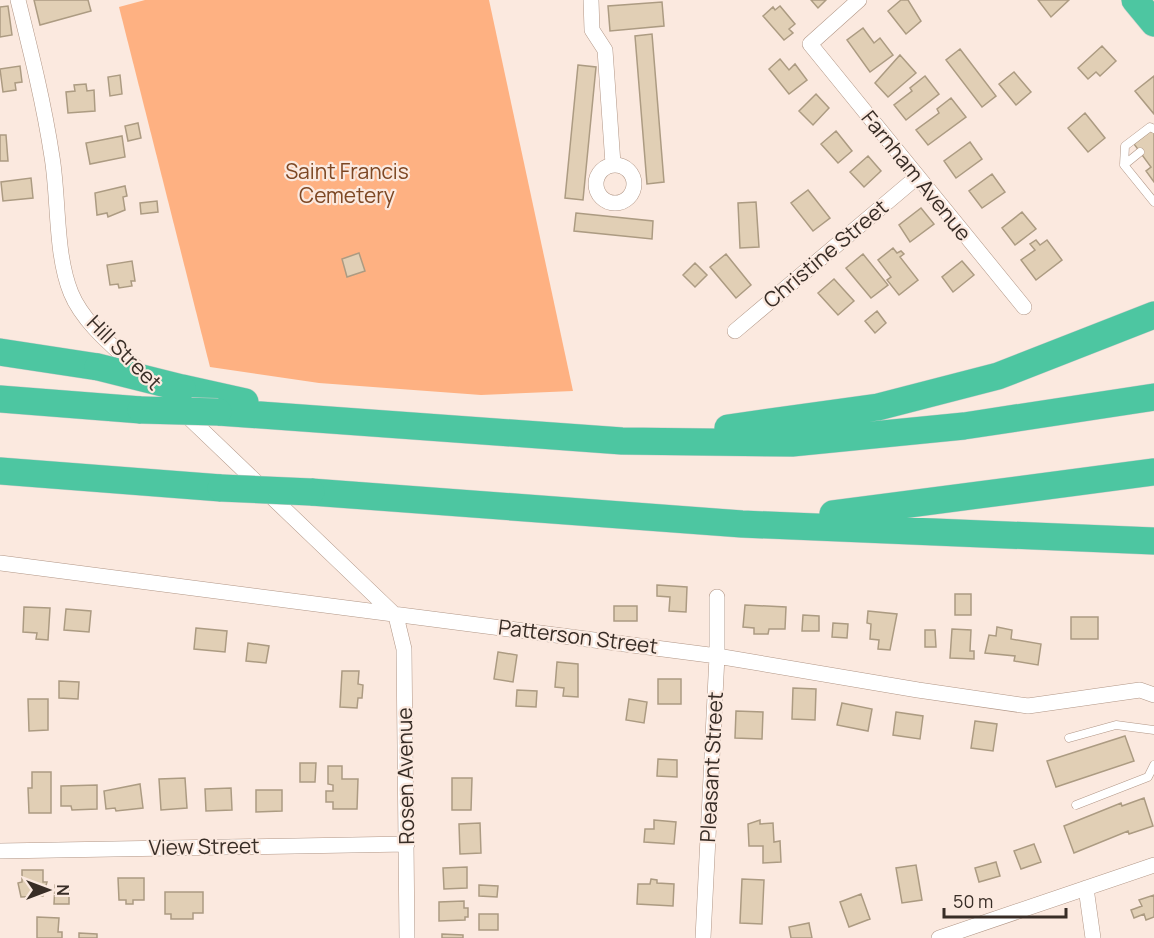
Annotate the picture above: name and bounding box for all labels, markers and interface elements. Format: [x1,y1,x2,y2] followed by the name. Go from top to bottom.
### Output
[856,104,978,246] street label: Farnham Avenue
[285,157,409,209] park label: Saint Francis Cemetery
[757,193,894,314] street label: Christine Street
[81,309,168,396] street label: Hill Street
[497,612,660,660] street label: Patterson Street
[693,691,729,843] street label: Pleasant Street
[390,707,420,845] street label: Rosen Avenue
[148,831,260,861] street label: View Street
[18,860,78,920] north arrow
[944,881,1066,919] scale bar
[52,884,74,896] text: N
[953,889,993,913] text: 50 m

